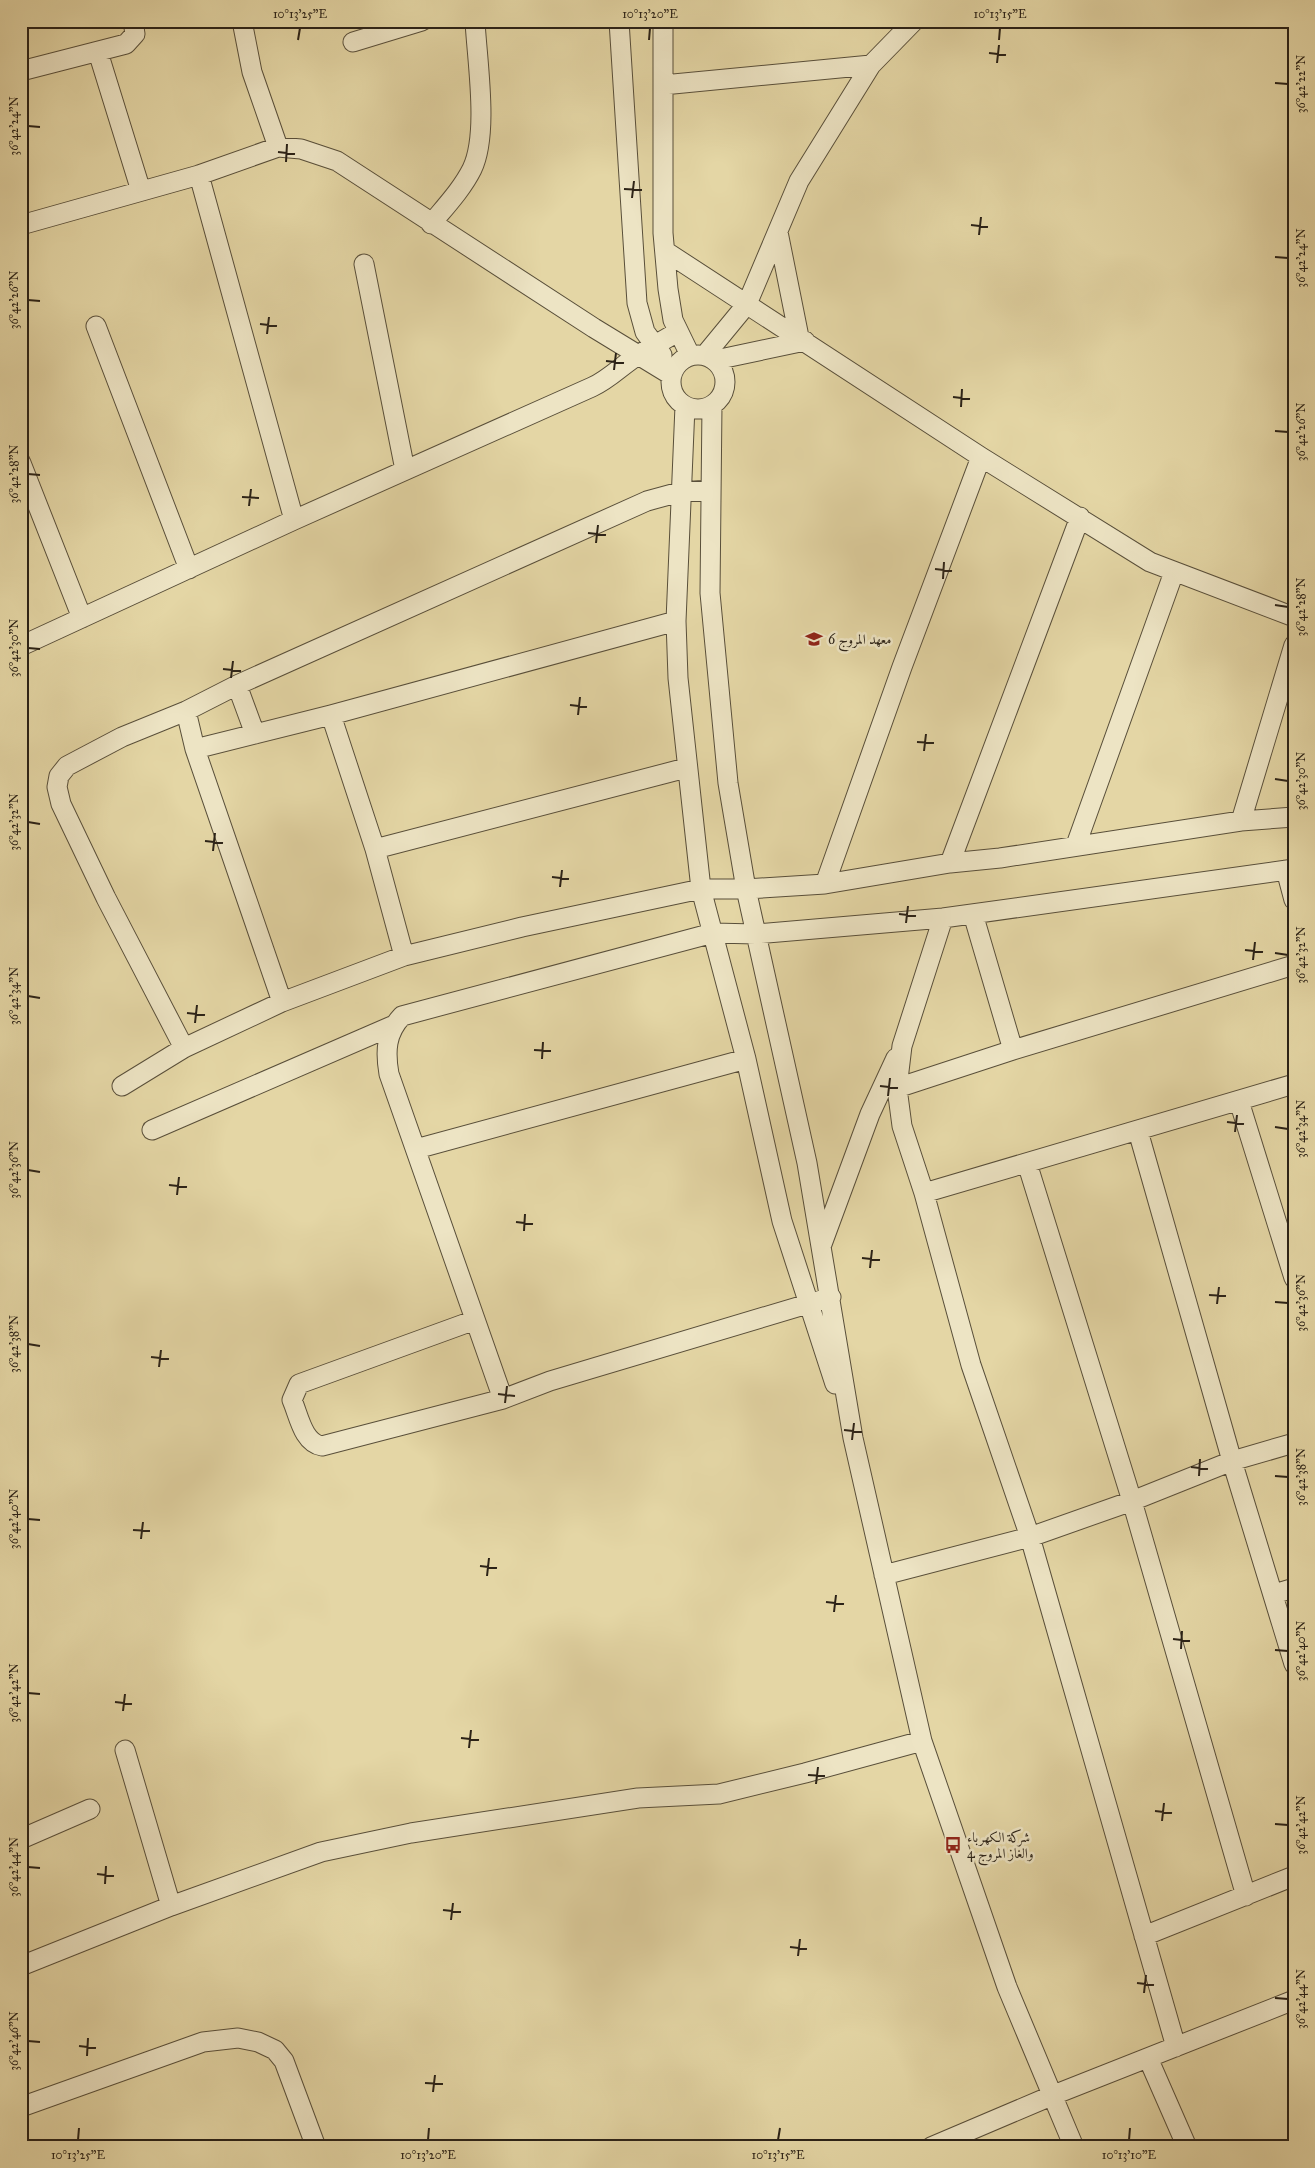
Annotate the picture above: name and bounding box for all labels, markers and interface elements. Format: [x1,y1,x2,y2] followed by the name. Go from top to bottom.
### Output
[273,7,327,21] text: 10°13'25"E
[622,7,678,21] text: 10°13'20"E
[974,7,1027,21] text: 10°13'15"E
[1294,55,1308,113] text: 36°42'22"N
[7,96,21,156] text: 36°42'24"N
[1294,228,1308,288] text: 36°42'24"N
[7,271,21,329] text: 36°42'26"N
[1294,403,1308,461] text: 36°42'26"N
[7,445,21,503] text: 36°42'28"N
[1294,578,1308,636] text: 36°42'28"N
[7,619,21,677] text: 36°42'30"N
[804,629,824,649] school or university icon: معهد المروج 6
[828,631,892,652] place label: معهد المروج 6
[1294,752,1308,810] text: 36°42'30"N
[7,793,21,851] text: 36°42'32"N
[1294,926,1308,984] text: 36°42'32"N
[7,967,21,1025] text: 36°42'34"N
[1294,1100,1308,1158] text: 36°42'34"N
[7,1141,21,1199] text: 36°42'36"N
[1294,1274,1308,1332] text: 36°42'36"N
[7,1315,21,1373] text: 36°42'38"N
[1294,1448,1308,1506] text: 36°42'38"N
[7,1489,21,1549] text: 36°42'40"N
[1294,1621,1308,1681] text: 36°42'40"N
[7,1663,21,1723] text: 36°42'42"N
[1294,1795,1308,1855] text: 36°42'42"N
[967,1829,1034,1866] place label: شركة الكهرباء والغاز المروج 4
[943,1835,963,1855] bus stop icon: شركة الكهرباء والغاز المروج 4
[7,1837,21,1897] text: 36°42'44"N
[1294,1969,1308,2029] text: 36°42'44"N
[7,2011,21,2071] text: 36°42'46"N
[51,2148,105,2162] text: 10°13'25"E
[400,2148,456,2162] text: 10°13'20"E
[752,2148,805,2162] text: 10°13'15"E
[1102,2148,1157,2162] text: 10°13'10"E

